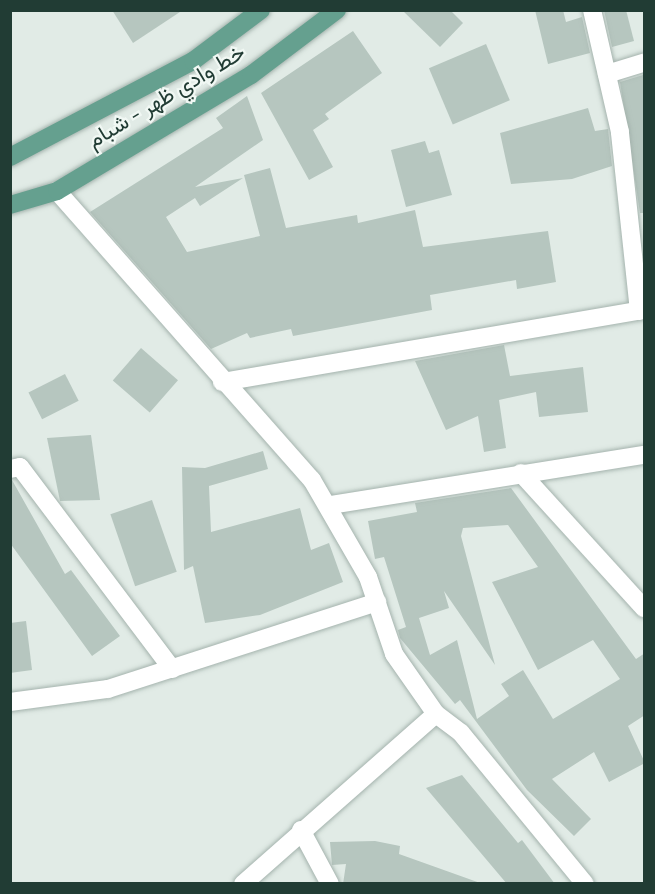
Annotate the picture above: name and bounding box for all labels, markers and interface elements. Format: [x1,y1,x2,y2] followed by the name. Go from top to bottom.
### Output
[82,39,250,153] street label: خط وادي ظهر - شبام

